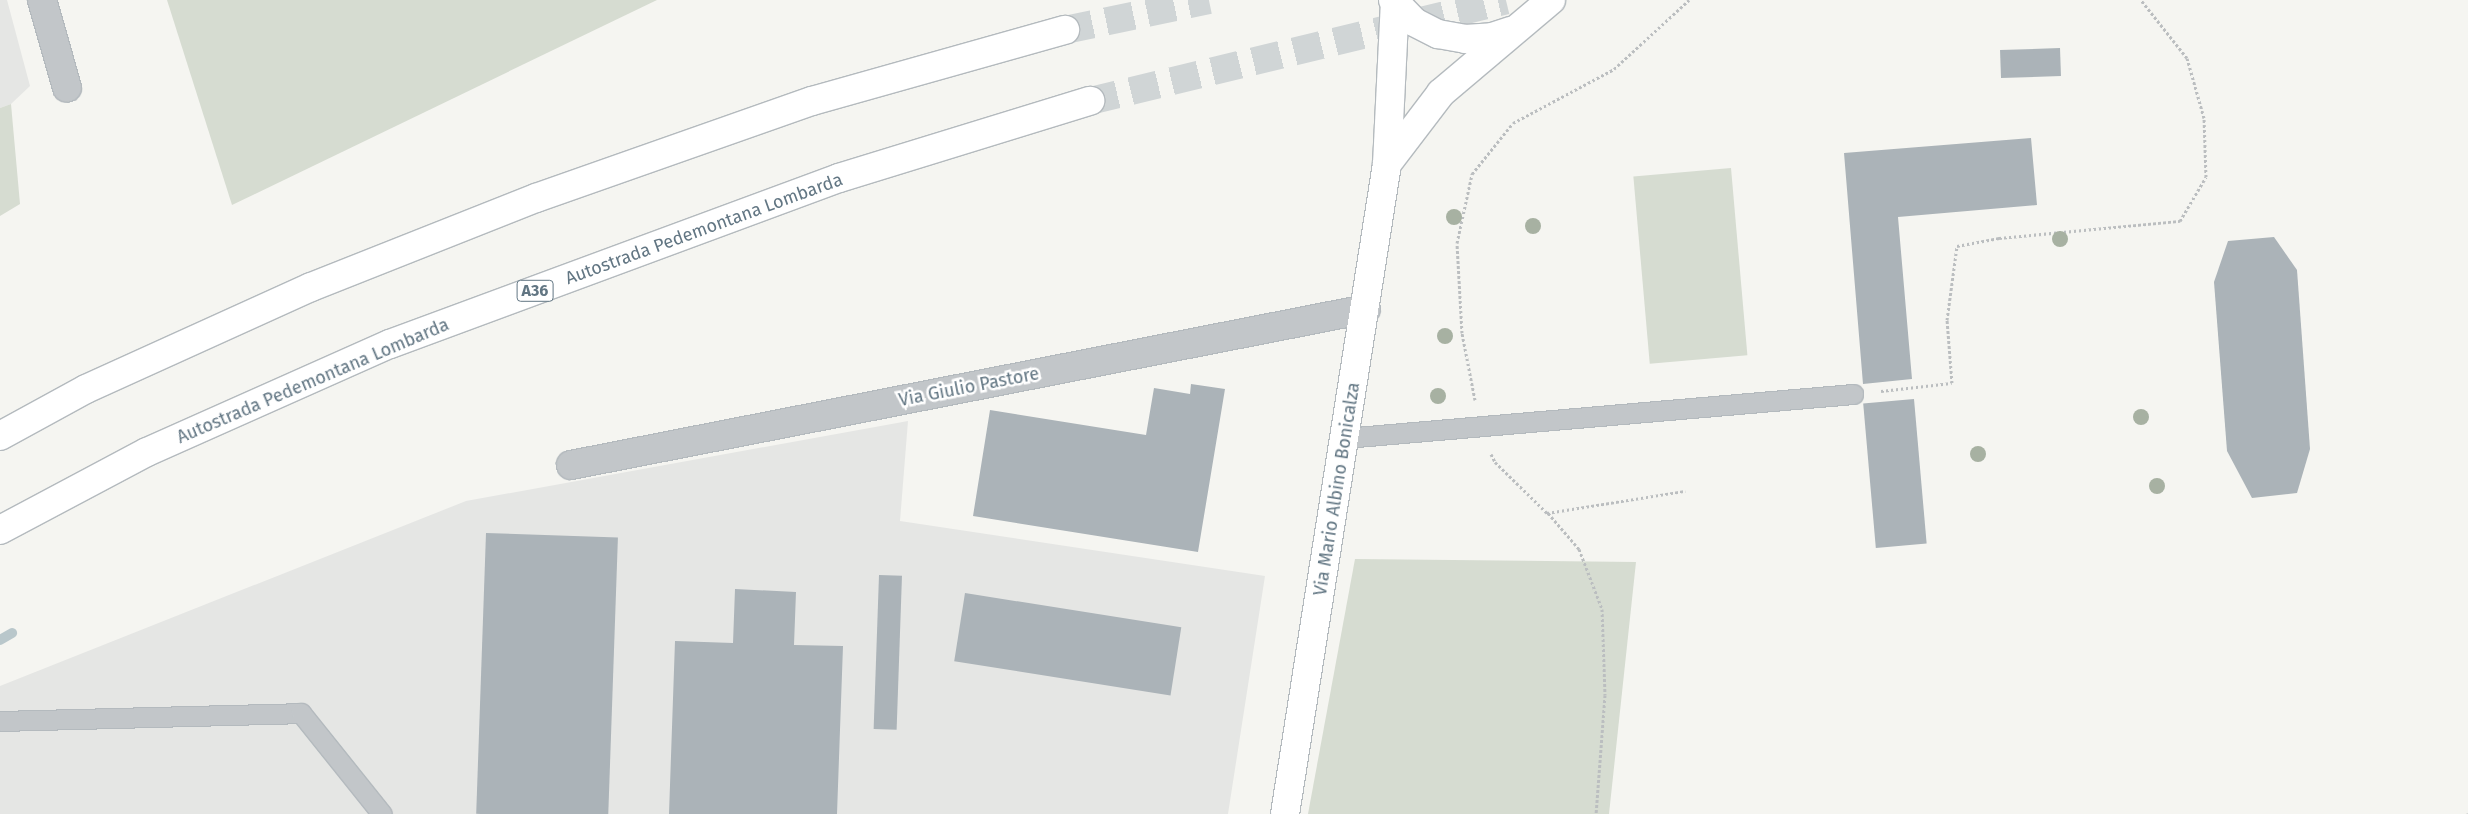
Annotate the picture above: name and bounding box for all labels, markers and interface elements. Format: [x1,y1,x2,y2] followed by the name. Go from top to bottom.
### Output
[562,169,846,289] street label: Autostrada Pedemontana Lombarda
[516,278,554,304] road number: A36
[174,314,452,448] street label: Autostrada Pedemontana Lombarda
[897,363,1041,411] street label: Via Giulio Pastore
[1309,381,1365,597] street label: Via Mario Albino Bonicalza

